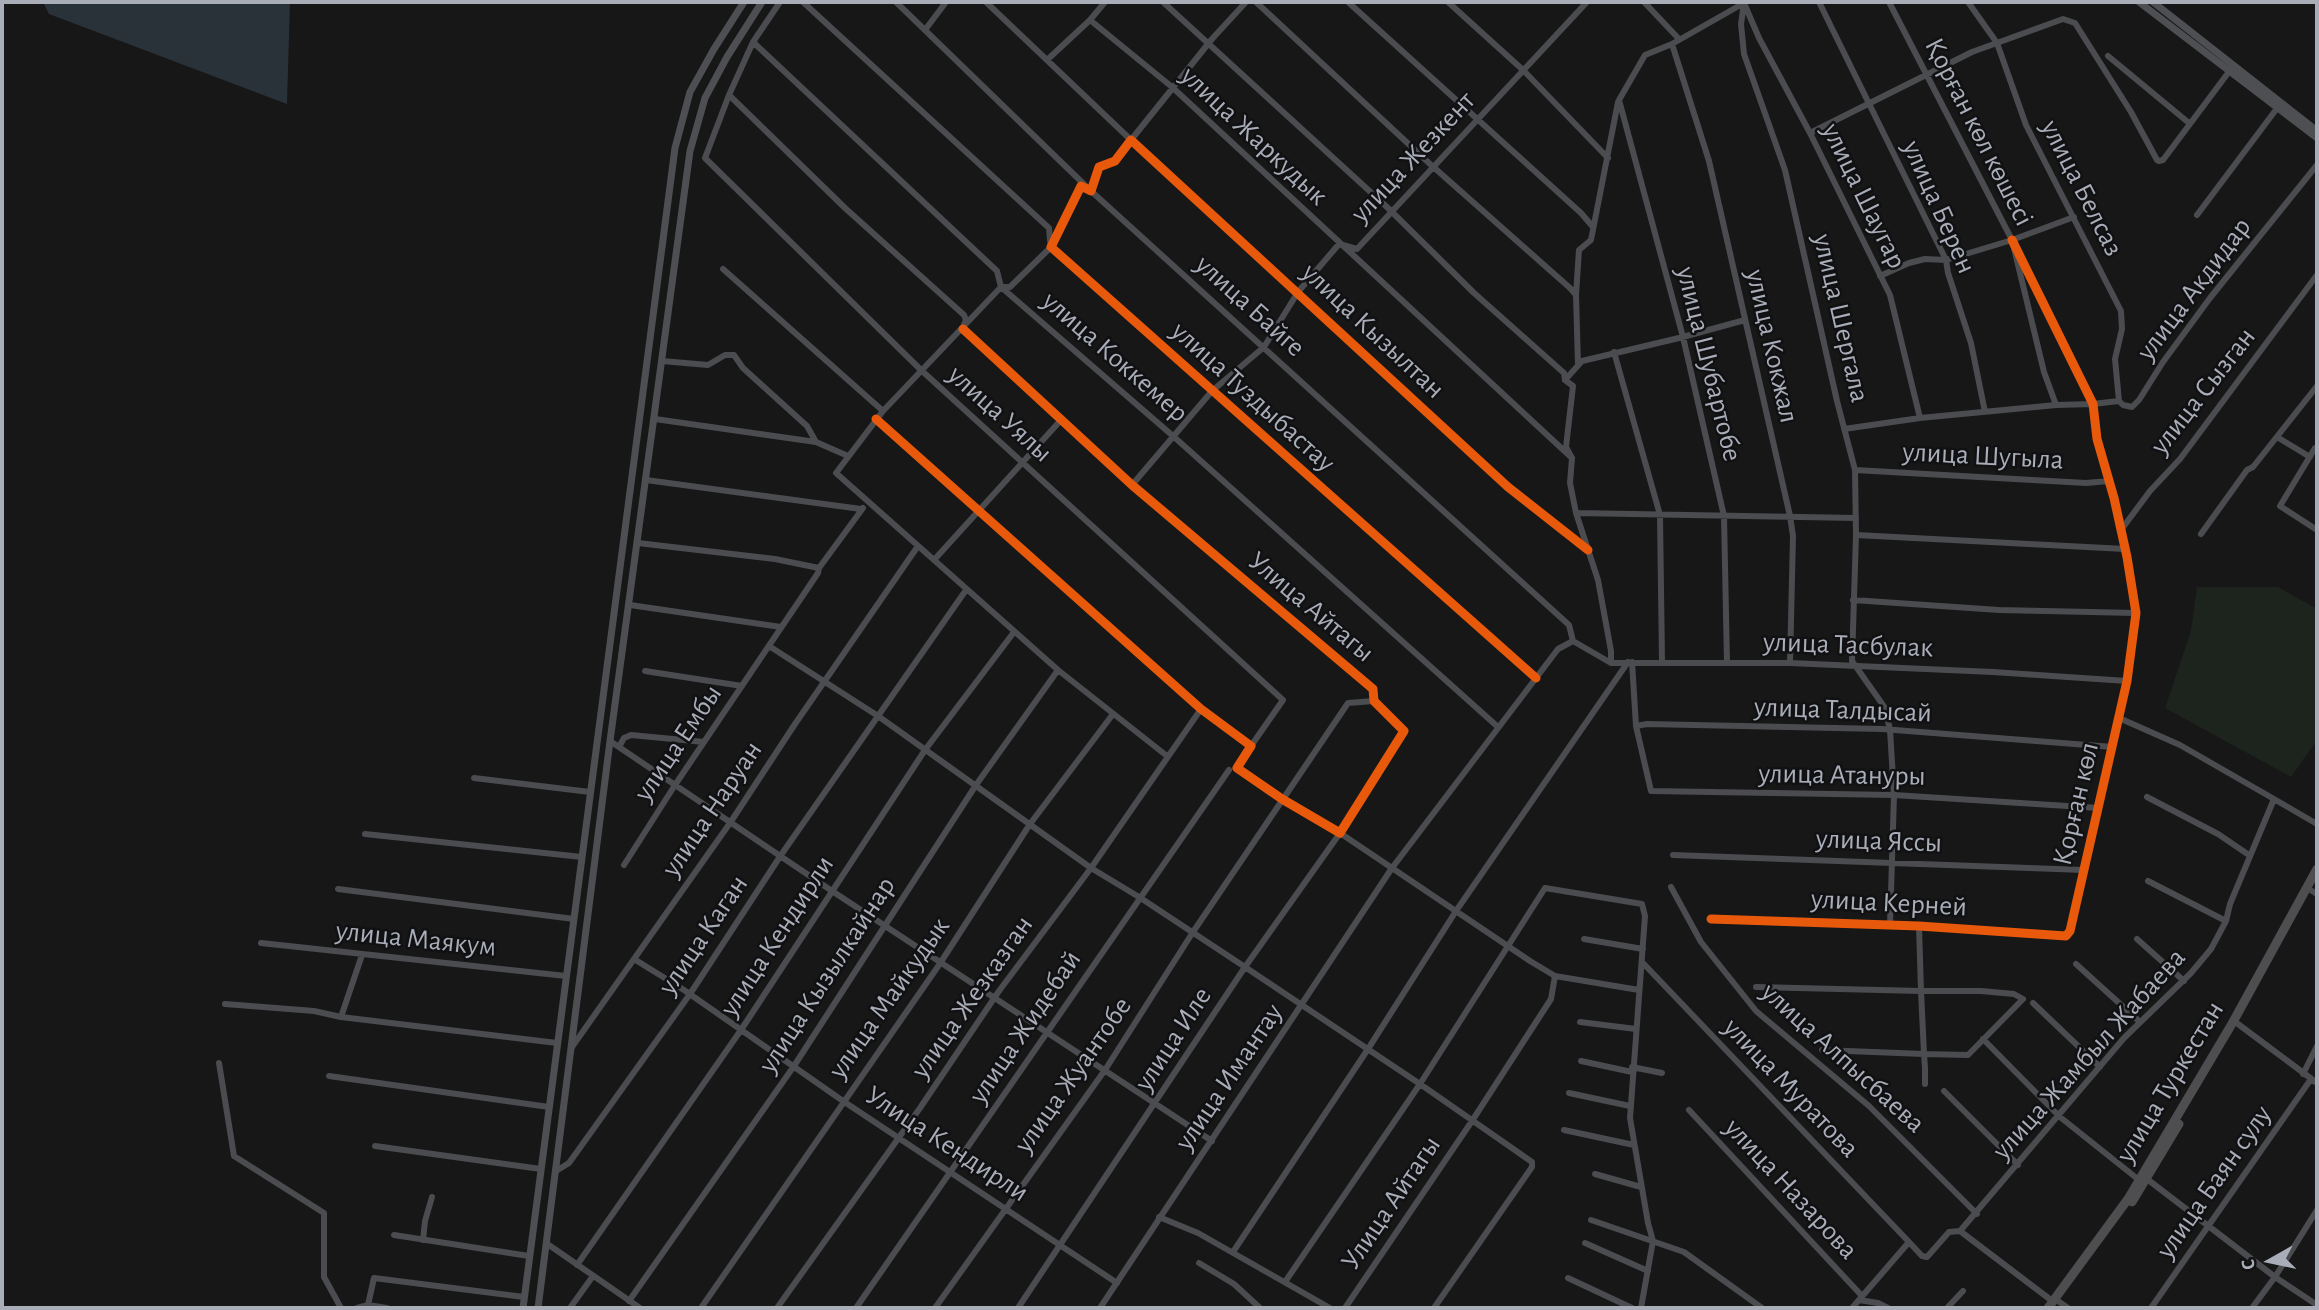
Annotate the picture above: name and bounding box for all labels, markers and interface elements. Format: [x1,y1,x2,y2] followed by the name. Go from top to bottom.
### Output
[1917,32,2041,232] street label: Қорған көл көшесі
[1174,59,1334,213] street label: улица Жаркудык
[1344,84,1482,230] street label: улица Жезкент
[2033,114,2131,262] street label: улица Белсаз
[1814,118,1914,274] street label: улица Шаугар
[1895,135,1983,279] street label: улица Берен
[2129,211,2259,367] street label: улица Акдидар
[1805,230,1877,406] street label: улица Шергала
[1188,248,1312,364] street label: улица Байге
[1294,256,1452,406] street label: улица Кызылтан
[1669,263,1749,465] street label: улица Шубартобе
[1738,266,1806,426] street label: улица Кокжал
[1035,284,1195,430] street label: улица Коккемер
[1164,315,1342,479] street label: улица Туздыбастау
[2143,321,2263,461] street label: улица Сызган
[941,358,1059,470] street label: улица Уялы
[1902,435,2064,477] street label: улица Шугыла
[1241,545,1381,669] street label: Улица Айтагы
[1762,625,1934,665] street label: улица Тасбулак
[627,678,729,808] street label: улица Ембы
[1753,690,1933,730] street label: улица Талдысай
[654,735,770,883] street label: улица Наруан
[2046,739,2106,869] street label: Қорған көл
[1758,757,1926,793] street label: улица Атануры
[1815,822,1943,860] street label: улица Яссы
[713,849,841,1023] street label: улица Кендирли
[651,869,755,1001] street label: улица Каган
[751,871,903,1079] street label: улица Кызылкайнар
[1810,882,1968,924] street label: улица Керней
[904,909,1040,1085] street label: улица Жезказган
[821,911,957,1085] street label: улица Майкудык
[334,914,498,964] street label: улица Маякум
[1985,941,2193,1167] street label: улица Жамбыл Жабаева
[962,944,1088,1110] street label: улица Жидебай
[1754,976,1932,1140] street label: улица Алпысбаева
[1127,981,1219,1097] street label: улица Иле
[1007,991,1139,1159] street label: улица Жуантобе
[2109,995,2231,1169] street label: улица Туркестан
[1168,997,1290,1157] street label: улица Имантау
[1716,1011,1866,1165] street label: улица Муратова
[859,1079,1035,1209] street label: Улица Кендирли
[2149,1099,2279,1265] street label: улица Баян сулу
[1717,1111,1865,1267] street label: улица Назарова
[1334,1130,1448,1276] street label: Улица Айтагы
[2235,1226,2305,1296] north arrow
[2239,1258,2259,1271] text: С

